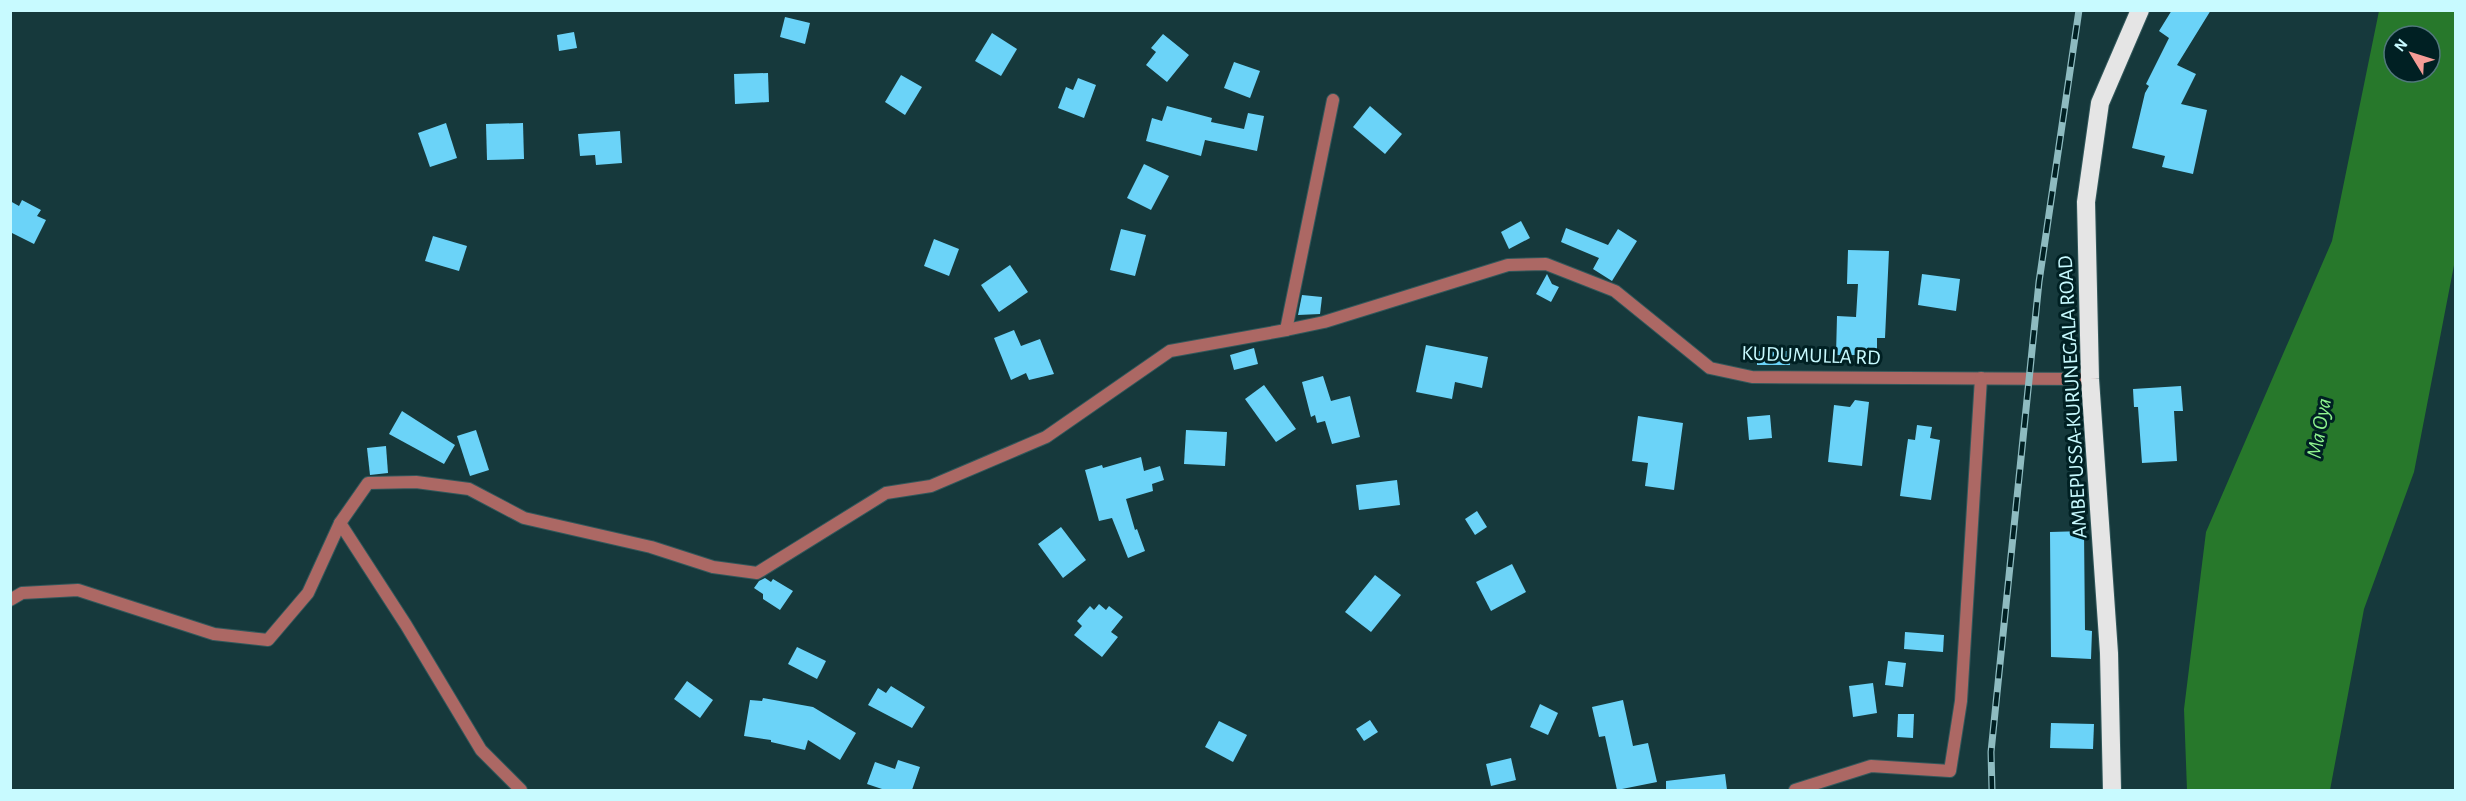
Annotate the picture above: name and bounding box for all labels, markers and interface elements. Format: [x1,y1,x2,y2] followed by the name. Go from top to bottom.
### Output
[2382,24,2442,84] north arrow
[2391,36,2411,55] text: N
[2055,255,2090,539] street label: AMBEPUSSA-KURUNEGALA ROAD
[1741,343,1881,368] street label: KUDUMULLA RD
[2303,396,2335,460] water label: Ma Oya

